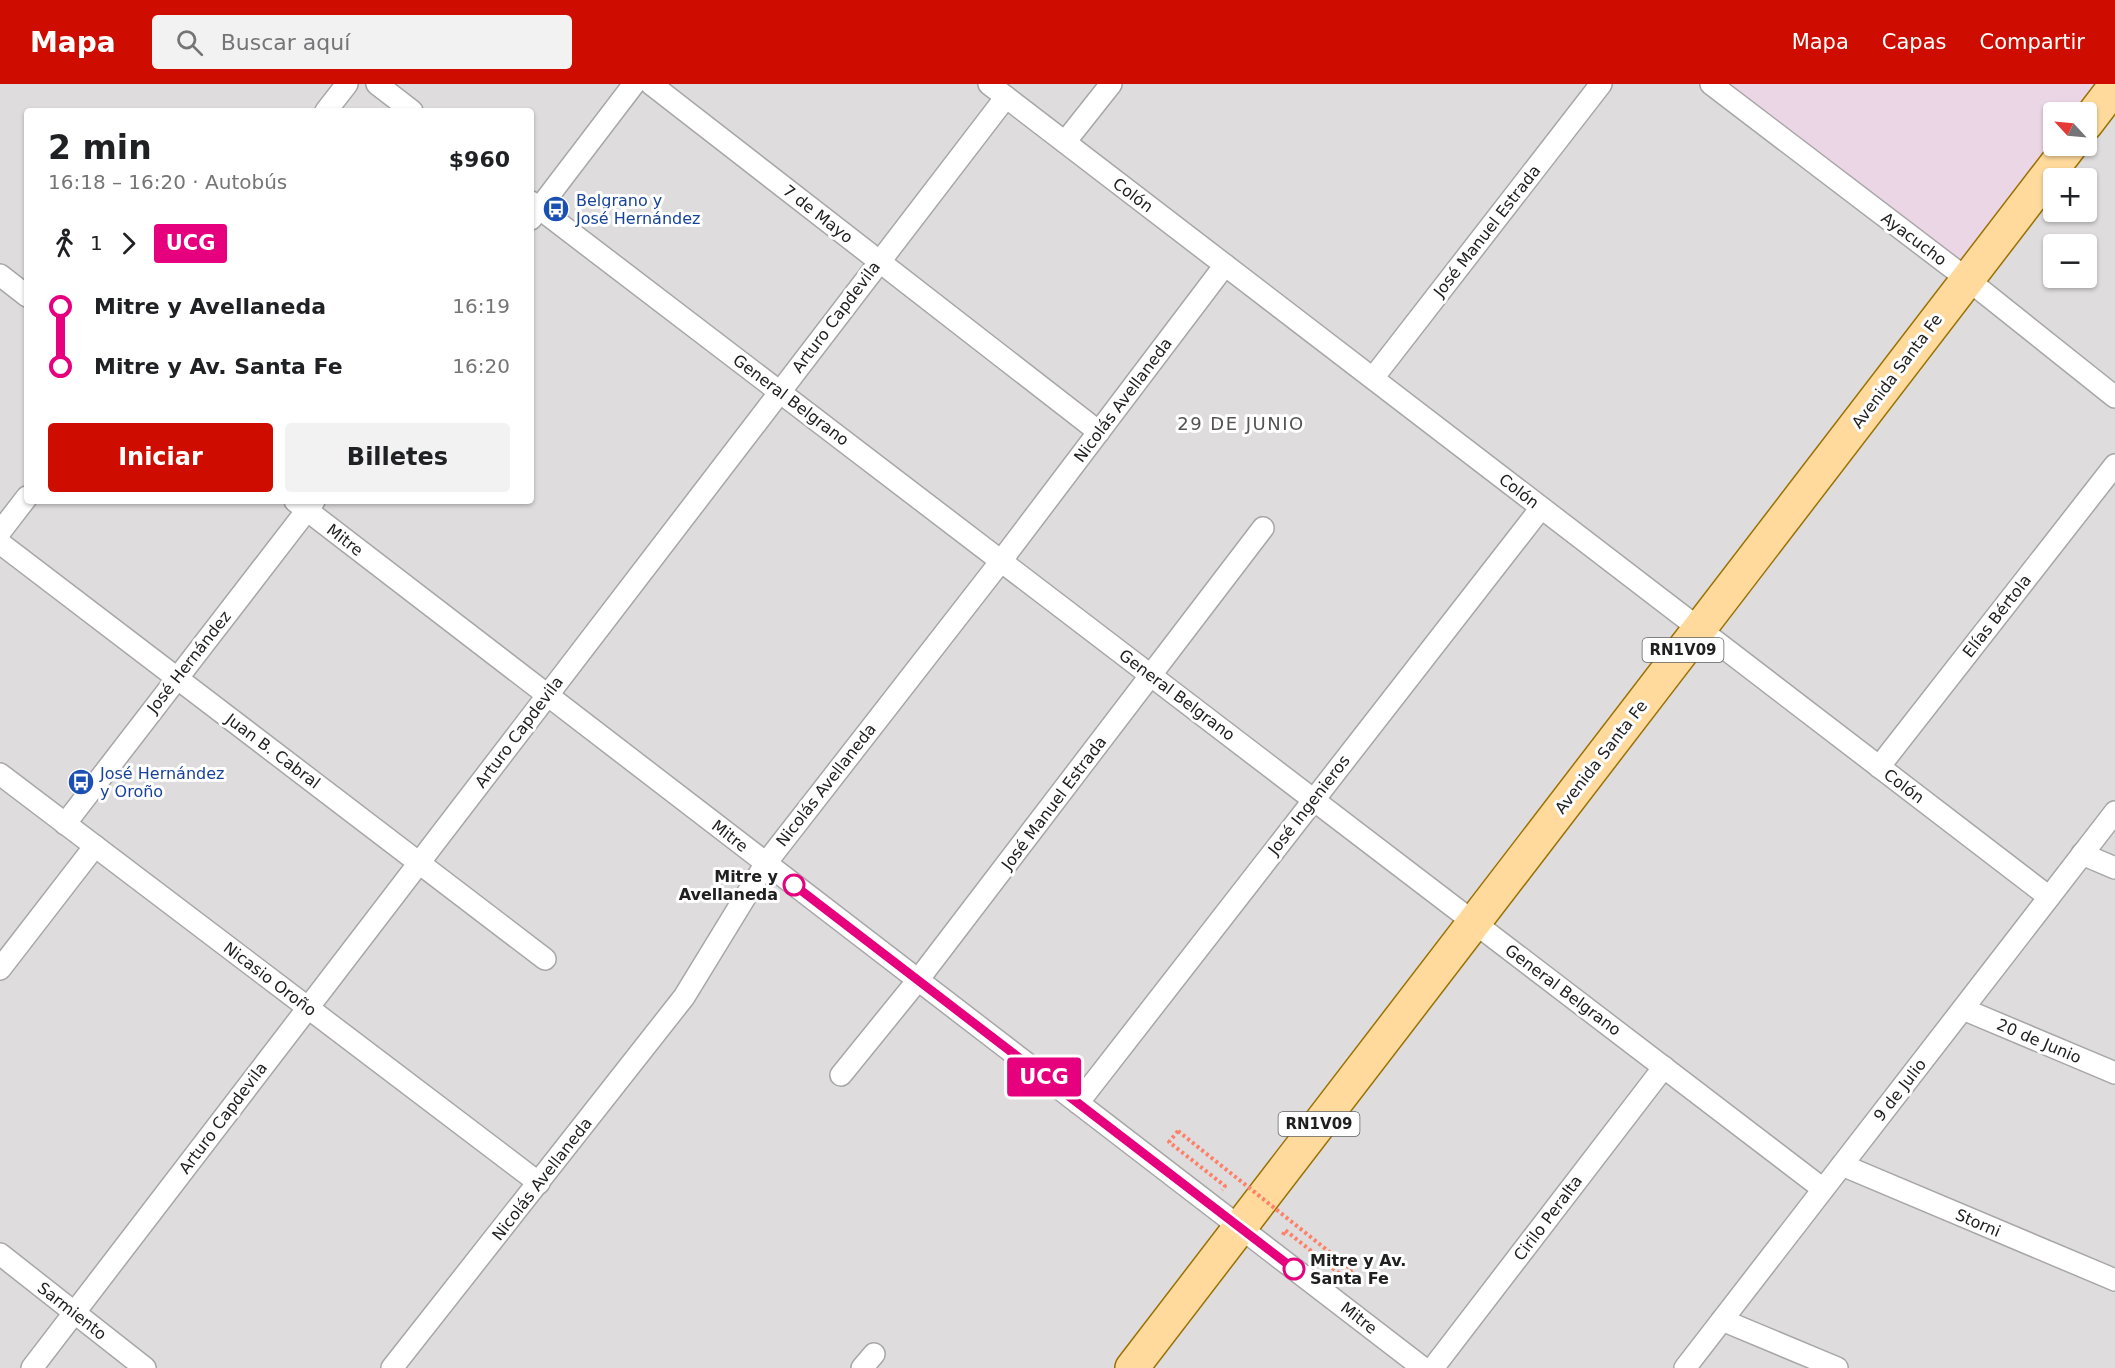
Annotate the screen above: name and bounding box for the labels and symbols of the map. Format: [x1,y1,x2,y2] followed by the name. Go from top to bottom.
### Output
[2043,102,2097,156] north arrow
[1429,161,1544,302] street label: José Manuel Estrada
[1109,174,1157,216] street label: Colón
[779,181,857,247] street label: 7 de Mayo
[575,191,700,228] place label: Belgrano y José Hernández
[541,194,571,224] bus stop icon: Belgrano y José Hernández
[1878,208,1950,270] street label: Ayacucho
[788,258,884,376] street label: Arturo Capdevila
[1848,310,1946,432] street label: Avenida Santa Fe
[1070,334,1176,466] street label: Nicolás Avellaneda
[729,350,853,450] street label: General Belgrano
[1177,413,1305,434] district label: 29 DE JUNIO
[1495,470,1543,512] street label: Colón
[323,520,367,560] street label: Mitre
[1959,571,2035,661] street label: Elías Bértola
[143,607,235,718] street label: José Hernández
[1642,638,1724,662] road number: RN1V09
[1115,645,1239,745] street label: General Belgrano
[471,673,567,791] street label: Arturo Capdevila
[1551,697,1651,817] street label: Avenida Santa Fe
[221,709,324,793] street label: Juan B. Cabral
[772,720,880,850] street label: Nicolás Avellaneda
[997,733,1110,874] street label: José Manuel Estrada
[1264,751,1354,859] street label: José Ingenieros
[99,764,224,801] place label: José Hernández y Oroño
[1880,765,1928,807] street label: Colón
[66,767,96,797] bus stop icon: José Hernández y Oroño
[708,816,752,856] street label: Mitre
[679,867,779,904] place label: Mitre y Avellaneda
[783,874,805,896] marker: Mitre y Avellaneda
[220,938,320,1020] street label: Nicasio Oroño
[1501,940,1625,1040] street label: General Belgrano
[1994,1015,2084,1067] street label: 20 de Junio
[1870,1055,1930,1125] street label: 9 de Julio
[1010,1058,1078,1096] line badge: UCG
[175,1059,271,1177] street label: Arturo Capdevila
[1278,1112,1360,1136] road number: RN1V09
[488,1114,596,1244] street label: Nicolás Avellaneda
[1510,1172,1586,1264] street label: Cirilo Peralta
[1953,1205,2003,1241] street label: Storni
[1310,1251,1406,1288] place label: Mitre y Av. Santa Fe
[1283,1258,1305,1280] marker: Mitre y Av. Santa Fe
[34,1278,110,1344] street label: Sarmiento
[1337,1298,1381,1338] street label: Mitre

